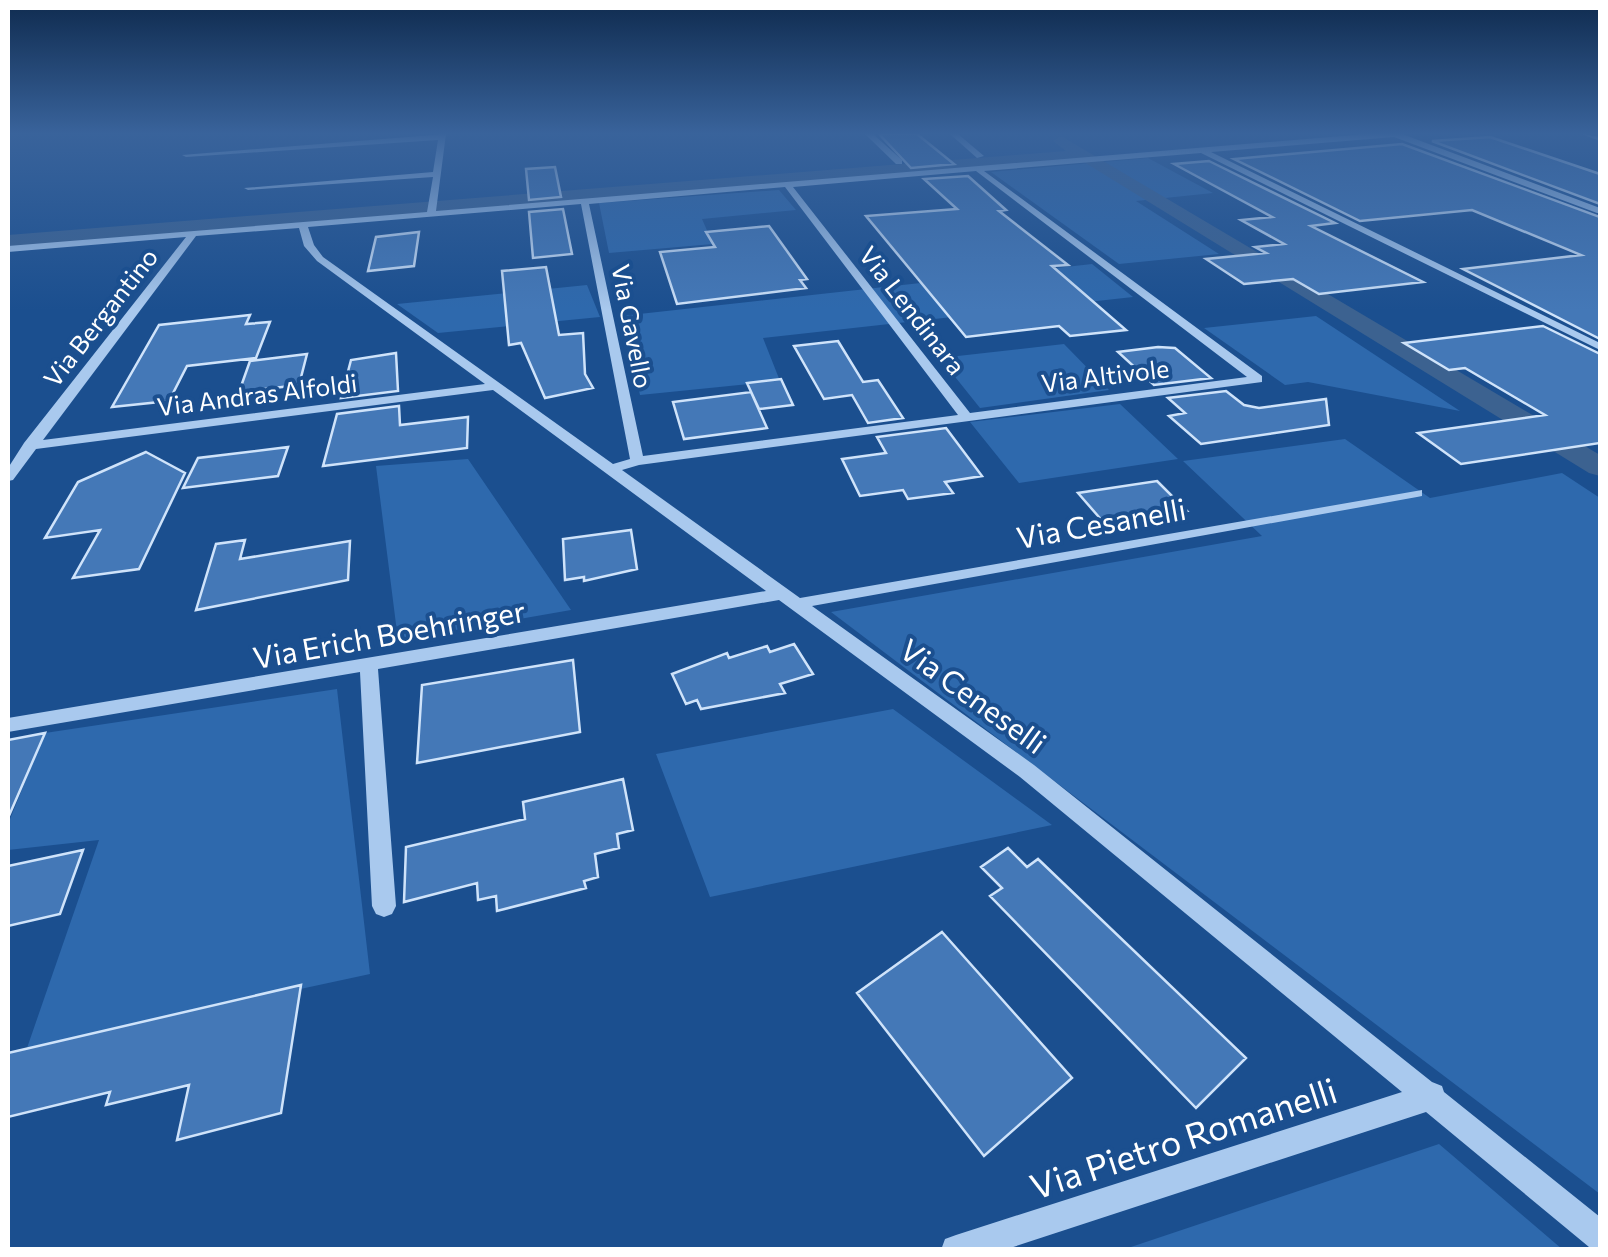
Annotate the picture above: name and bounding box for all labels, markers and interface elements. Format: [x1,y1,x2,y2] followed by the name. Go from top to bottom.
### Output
[854,240,972,380] street label: Via Lendinara
[37,242,163,392] street label: Via Bergantino
[606,261,660,391] street label: Via Gavello
[1039,352,1171,398] street label: Via Altivole
[155,367,359,421] street label: Via Andras Alfoldi
[1013,489,1189,555] street label: Via Cesanelli
[250,591,528,675] street label: Via Erich Boehringer
[894,630,1054,760] street label: Via Ceneselli
[1024,1067,1342,1207] street label: Via Pietro Romanelli

